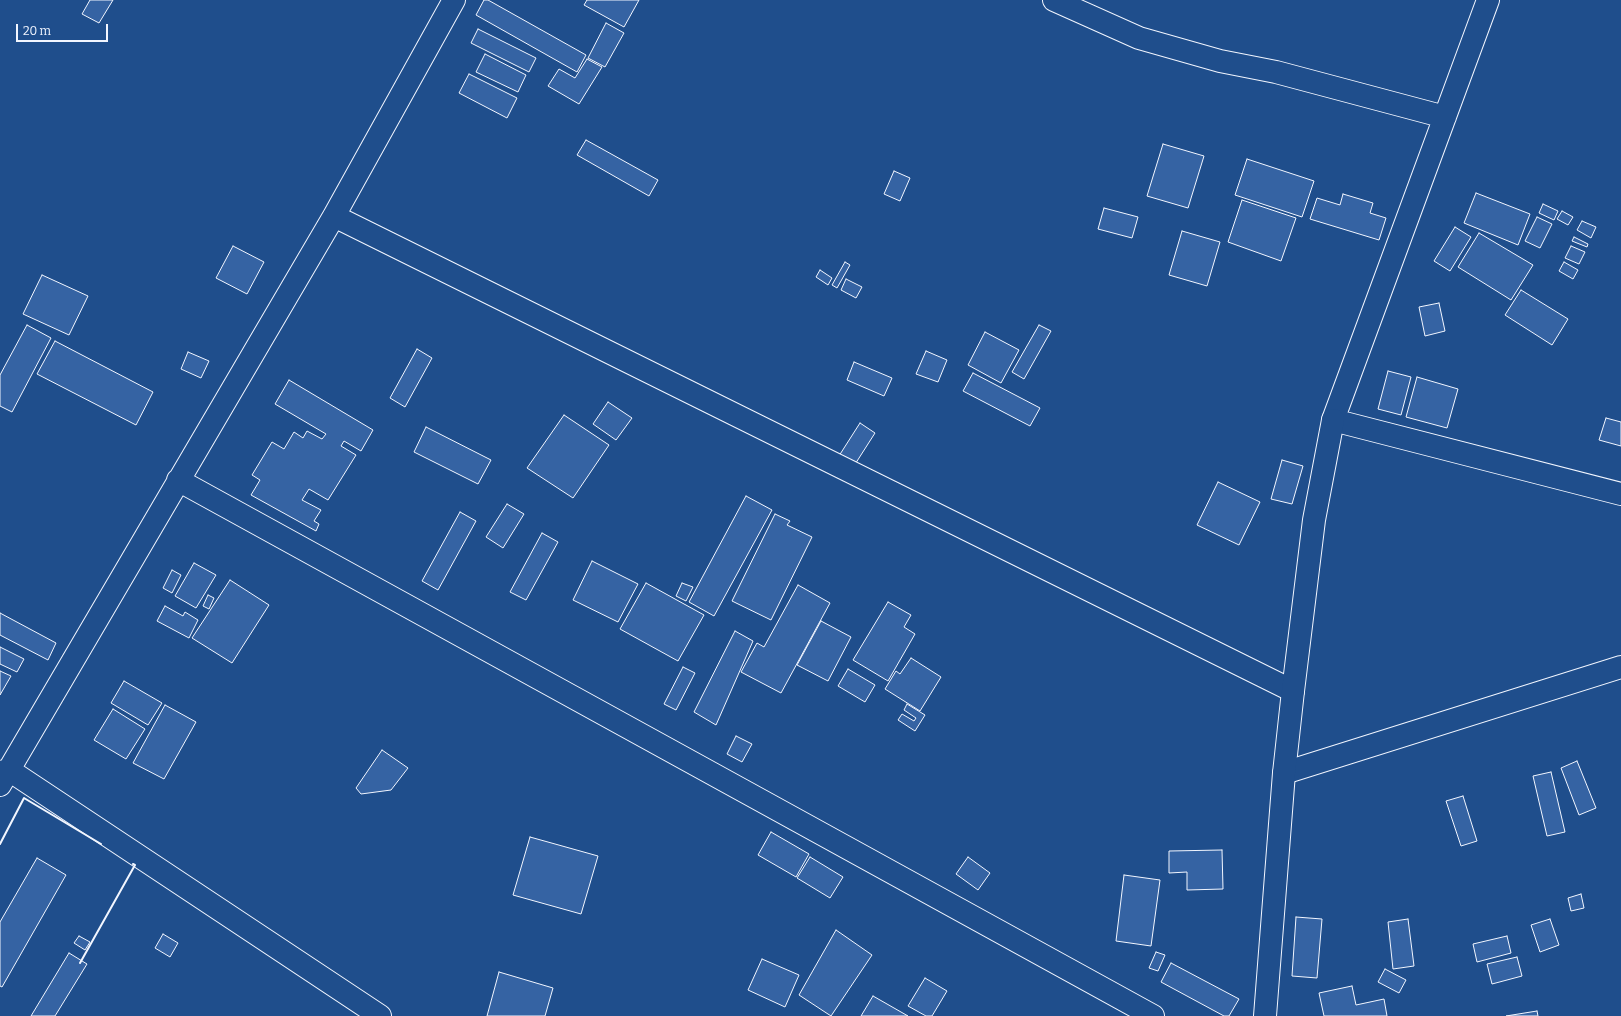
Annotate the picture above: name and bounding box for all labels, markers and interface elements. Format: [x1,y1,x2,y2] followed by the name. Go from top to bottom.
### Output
[18,16,110,42] scale bar
[23,24,51,38] text: 20 m

